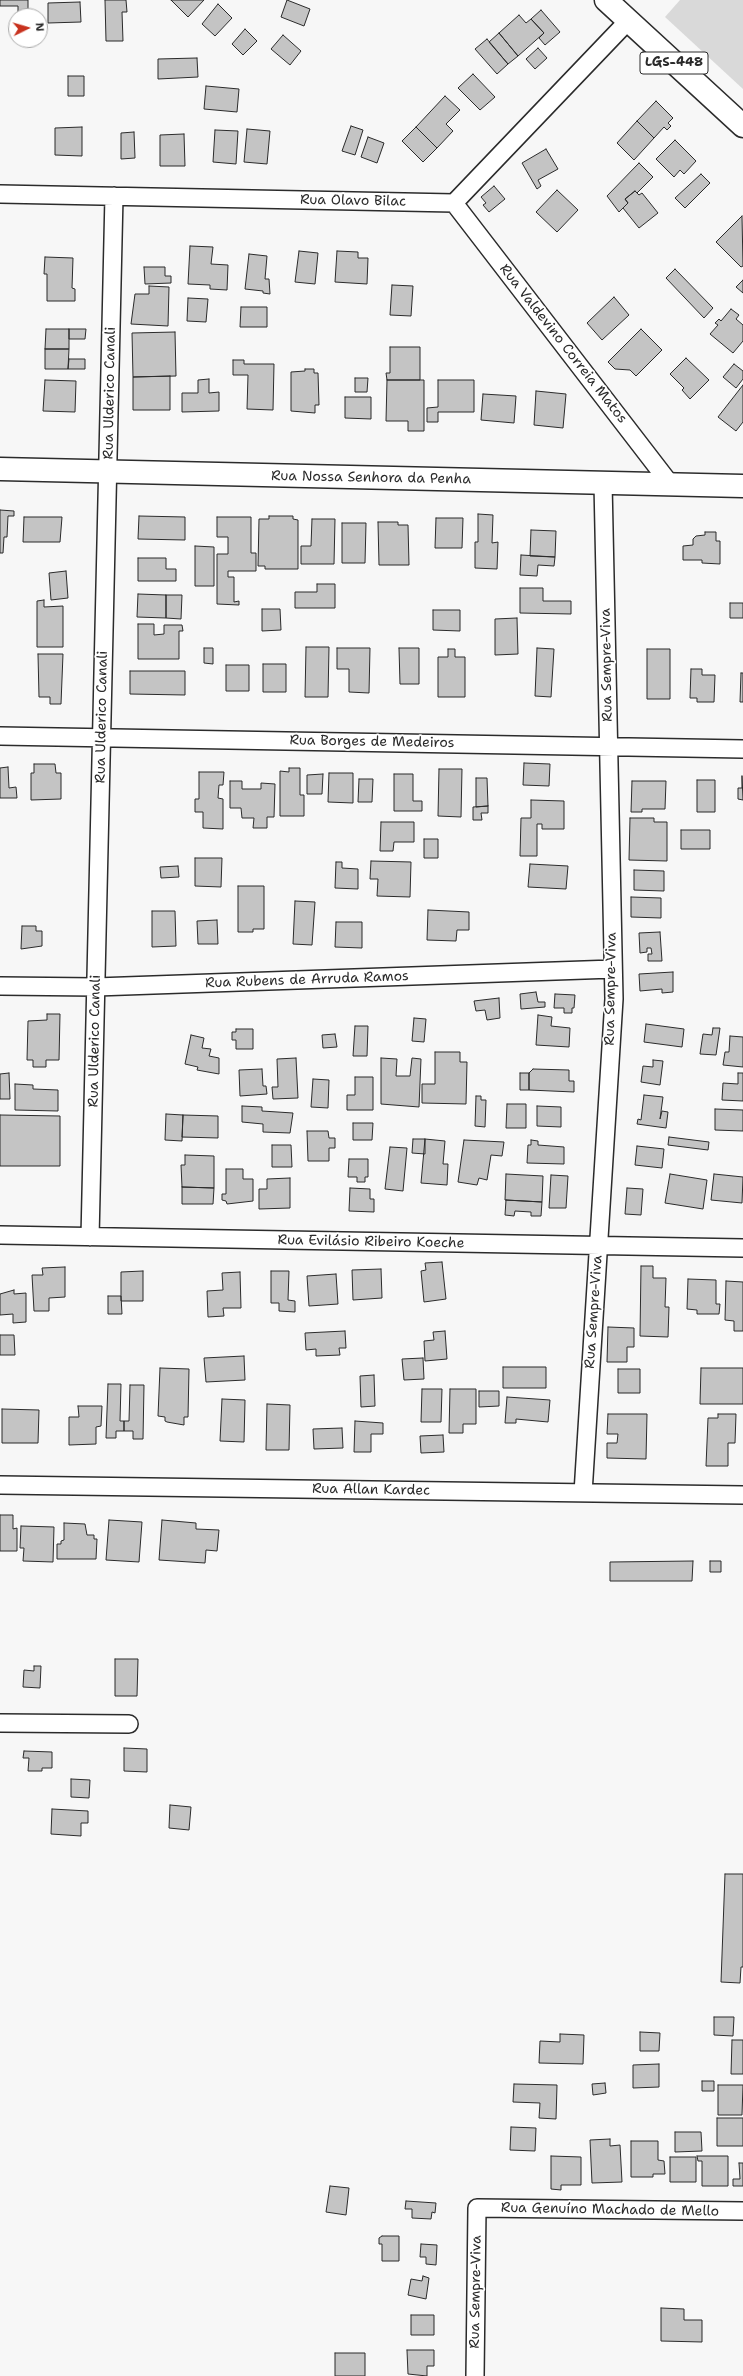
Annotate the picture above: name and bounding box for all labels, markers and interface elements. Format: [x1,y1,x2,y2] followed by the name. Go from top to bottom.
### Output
[8,8,48,48] north arrow
[32,22,47,32] text: N
[640,52,708,74] road number: LGS-448
[300,192,406,210] street label: Rua Olavo Bilac
[496,261,630,427] street label: Rua Valdevino Correia Matos
[100,326,120,460] street label: Rua Ulderico Canali
[271,468,471,488] street label: Rua Nossa Senhora da Penha
[598,608,616,722] street label: Rua Sempre-Viva
[92,650,112,784] street label: Rua Ulderico Canali
[289,732,455,752] street label: Rua Borges de Medeiros
[602,932,620,1046] street label: Rua Sempre-Viva
[205,968,409,992] street label: Rua Rubens de Arruda Ramos
[85,974,105,1108] street label: Rua Ulderico Canali
[277,1232,465,1252] street label: Rua Evilásio Ribeiro Koeche
[582,1255,606,1369] street label: Rua Sempre-Viva
[312,1481,430,1499] street label: Rua Allan Kardec
[501,2200,719,2220] street label: Rua Genuíno Machado de Mello
[467,2235,485,2349] street label: Rua Sempre-Viva

